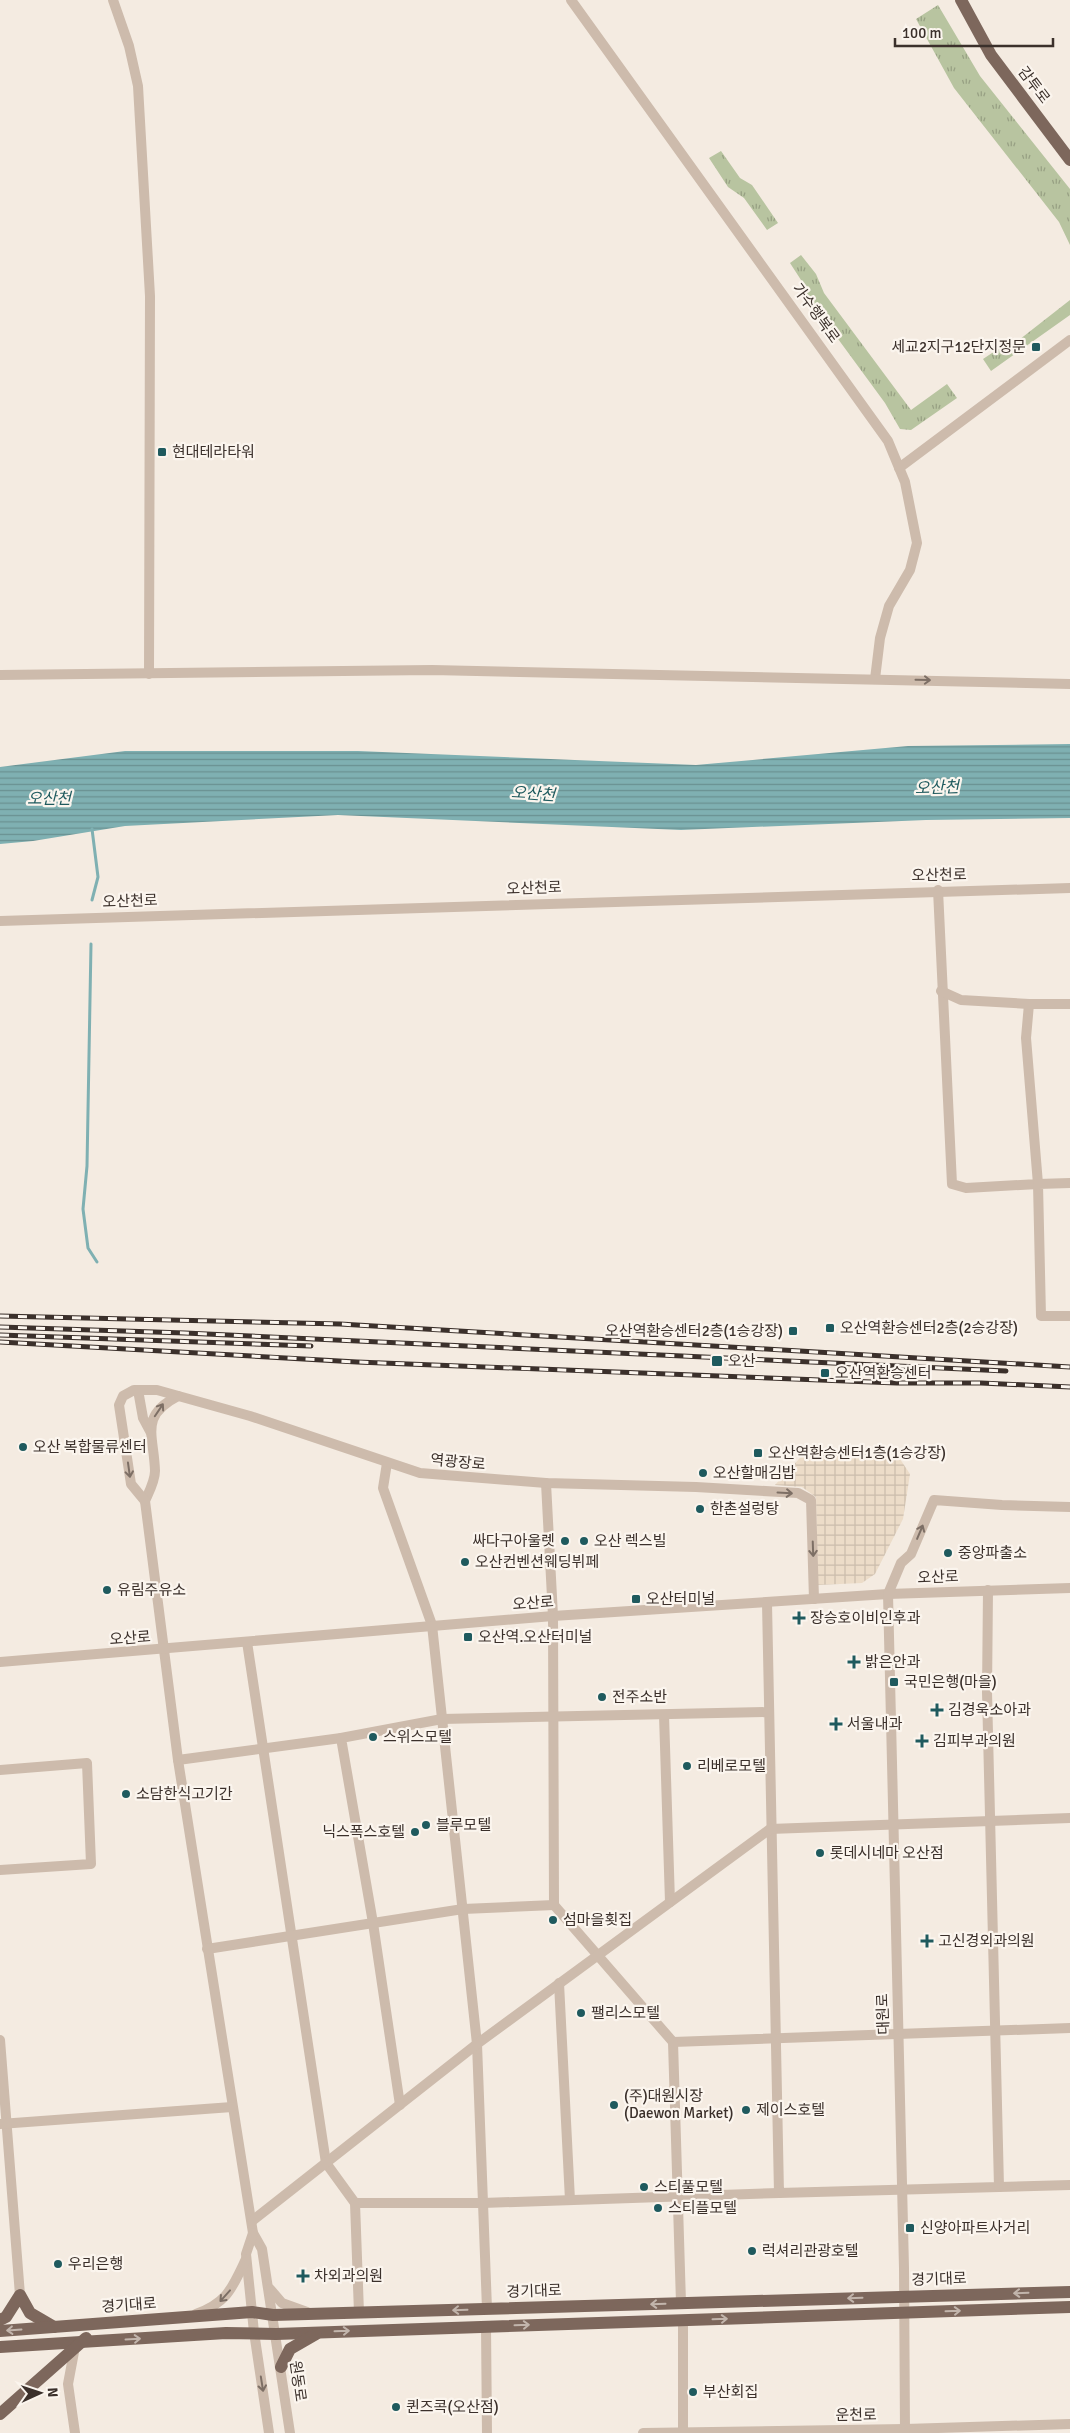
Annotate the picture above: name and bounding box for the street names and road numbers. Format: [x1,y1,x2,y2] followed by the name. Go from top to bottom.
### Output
[1014,63,1054,107] street label: 감투로
[788,280,844,346] street label: 가수행복로
[911,866,967,884] street label: 오산천로
[506,878,562,898] street label: 오산천로
[102,891,158,911] street label: 오산천로
[430,1451,486,1473] street label: 역광장로
[917,1567,959,1587] street label: 오산로
[512,1593,554,1613] street label: 오산로
[109,1628,151,1648] street label: 오산로
[873,1993,893,2035] street label: 대원로
[911,2269,967,2289] street label: 경기대로
[506,2281,562,2301] street label: 경기대로
[101,2294,157,2316] street label: 경기대로
[286,2359,310,2403] street label: 원동로
[835,2406,877,2424] street label: 운천로

